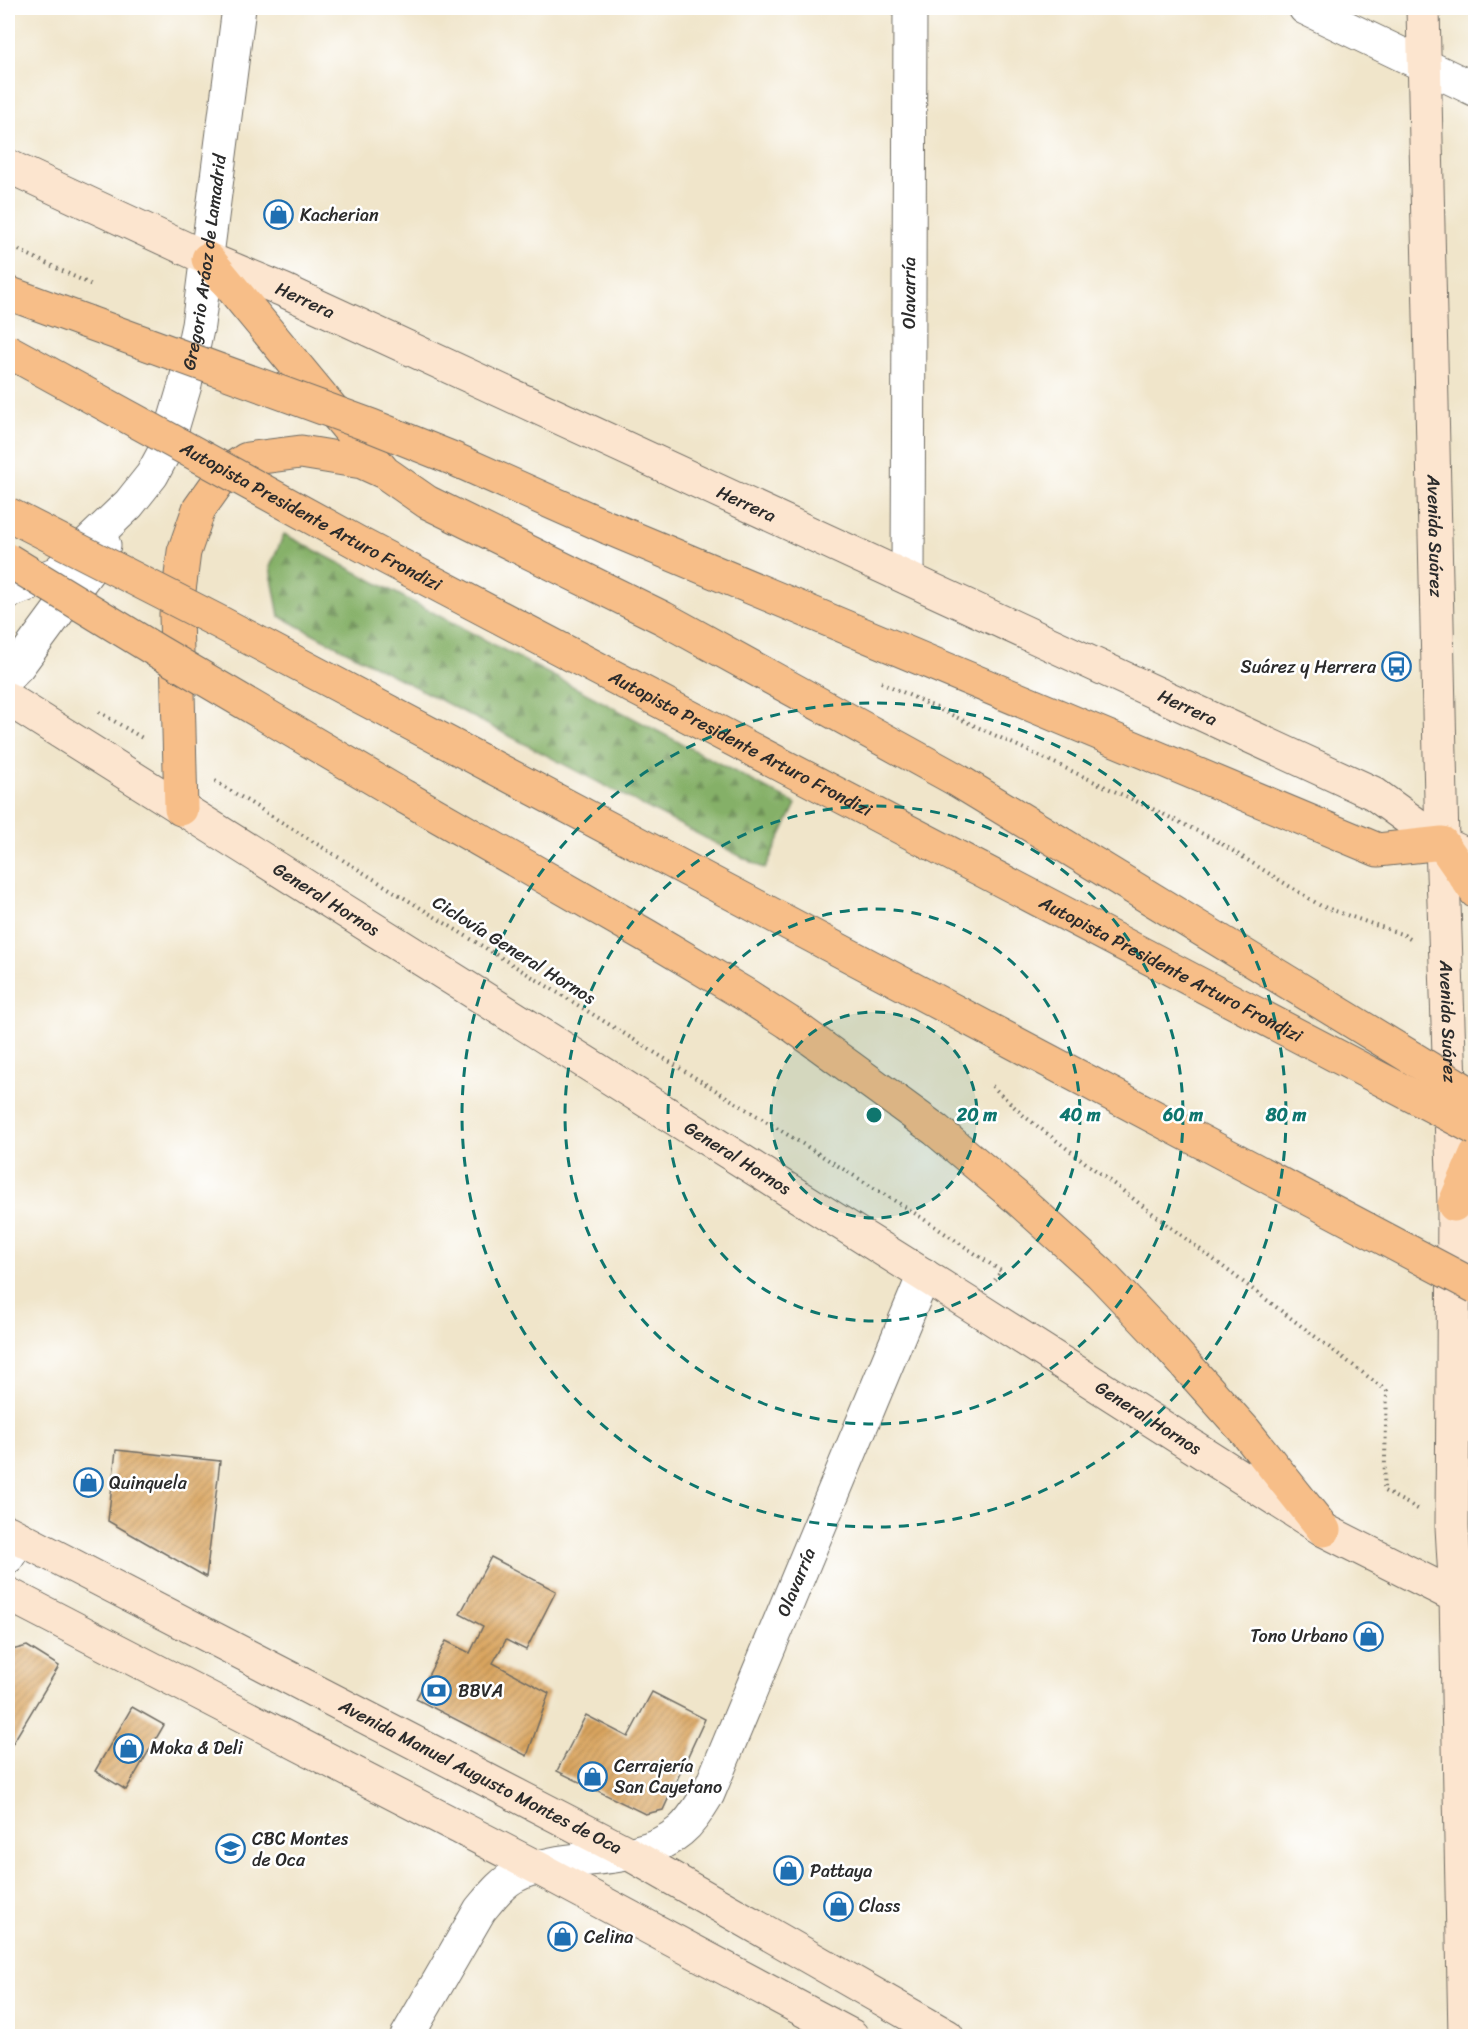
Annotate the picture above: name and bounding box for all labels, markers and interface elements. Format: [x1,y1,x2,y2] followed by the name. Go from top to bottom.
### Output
[173,151,236,373] street label: Gregorio Aráoz de Lamadrid
[263,199,295,231] shop icon: Kacherian
[300,199,379,231] place label: Kacherian
[893,257,925,329] street label: Olavarría
[270,273,340,328] street label: Herrera
[173,432,448,601] street label: Autopista Presidente Arturo Frondizi
[1418,473,1452,598] street label: Avenida Suárez
[711,476,781,531] street label: Herrera
[1240,651,1377,683] place label: Suárez y Herrera
[1381,651,1413,683] bus stop icon: Suárez y Herrera
[602,661,879,826] street label: Autopista Presidente Arturo Frondizi
[1153,680,1223,735] street label: Herrera
[266,853,387,945] street label: General Hornos
[1033,886,1309,1052] street label: Autopista Presidente Arturo Frondizi
[426,887,603,1014] street label: Ciclovía General Hornos
[1430,959,1466,1084] street label: Avenida Suárez
[956,1099,997,1131] text: 20 m
[1058,1099,1101,1131] text: 40 m
[1162,1099,1203,1131] text: 60 m
[1265,1099,1307,1131] text: 80 m
[864,1105,884,1125] centre of rings
[678,1112,798,1204] street label: General Hornos
[1089,1372,1209,1464] street label: General Hornos
[72,1467,104,1499] shop icon: Quinquela
[109,1467,188,1499] place label: Quinquela
[768,1543,825,1622] street label: Olavarría
[1250,1620,1348,1652] place label: Tono Urbano
[1353,1620,1385,1652] shop icon: Tono Urbano
[421,1675,453,1707] bank icon: BBVA
[458,1675,503,1707] place label: BBVA
[332,1689,628,1863] street label: Avenida Manuel Augusto Montes de Oca
[113,1732,145,1764] shop icon: Moka & Deli
[150,1732,244,1764] place label: Moka & Deli
[614,1750,722,1803] place label: Cerrajería San Cayetano
[577,1760,609,1792] shop icon: Cerrajería San Cayetano
[252,1823,349,1876] place label: CBC Montes de Oca
[215,1833,247,1865] school or university icon: CBC Montes de Oca
[773,1855,805,1887] shop icon: Pattaya
[810,1855,872,1887] place label: Pattaya
[822,1890,854,1922] shop icon: Class
[859,1890,901,1922] place label: Class
[547,1921,579,1953] shop icon: Celina
[584,1921,633,1953] place label: Celina

